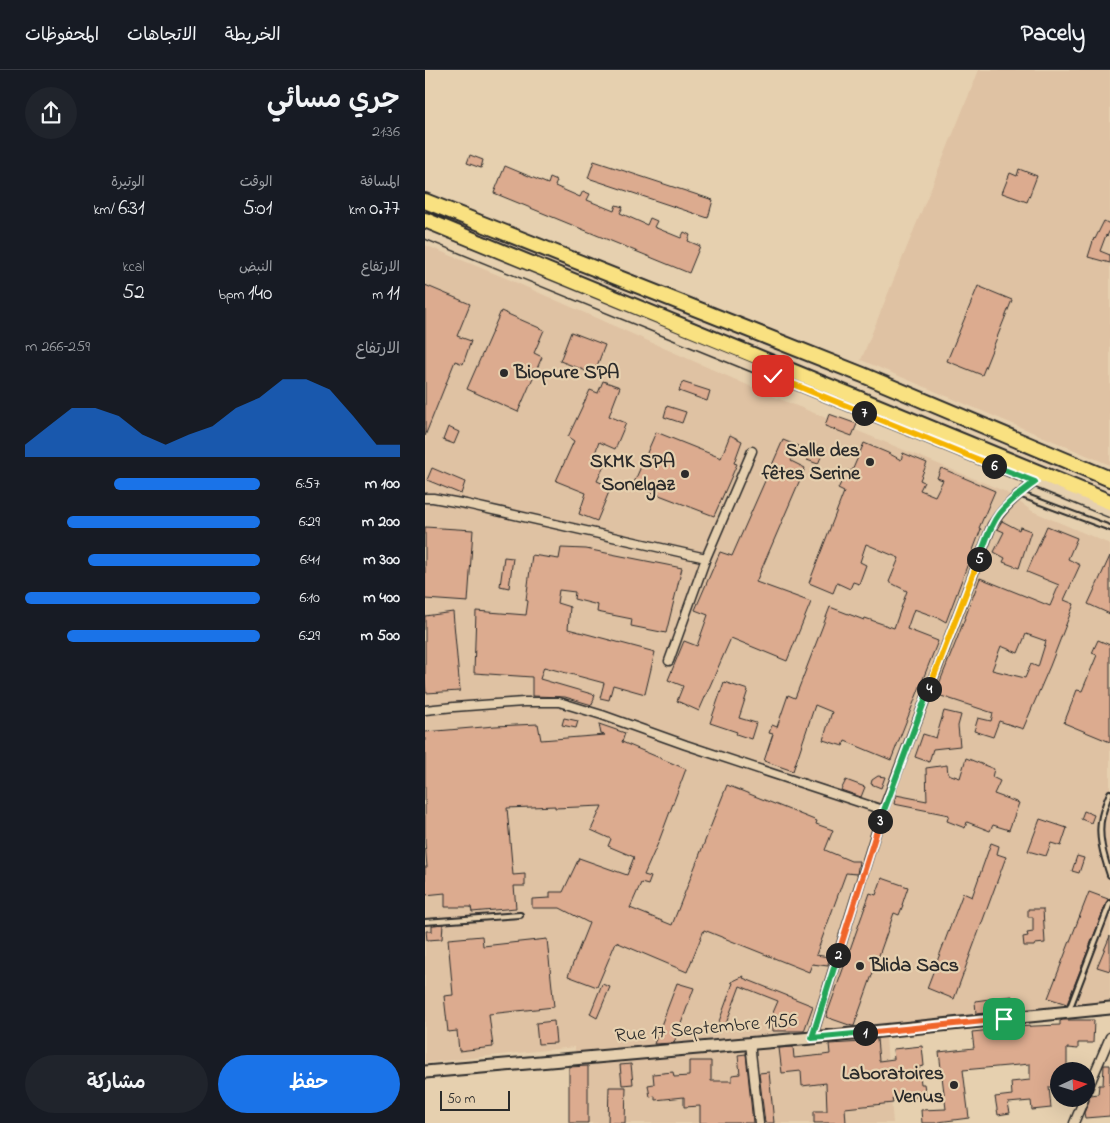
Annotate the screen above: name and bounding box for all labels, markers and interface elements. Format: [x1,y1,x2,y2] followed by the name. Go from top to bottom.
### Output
[1021,17,1085,52] text: Pacely
[25,23,99,49] text: المحفوظات
[127,23,197,49] text: الاتجاهات
[225,23,281,49] text: الخريطة
[267,80,400,121] text: جري مسائي
[25,87,77,139] button: share
[372,120,400,144] text: 21:36
[111,172,145,193] text: الوتيرة
[240,172,272,193] text: الوقت
[360,172,400,193] text: المسافة
[118,194,145,224] text: 6:31
[243,194,272,224] text: 5:01
[369,194,400,224] text: 0.77
[93,200,118,221] text: /km
[349,200,369,221] text: km
[122,257,145,278] text: kcal
[239,257,272,278] text: النبض
[361,257,400,278] text: الارتفاع
[122,278,145,308] text: 52
[248,279,272,309] text: 140
[387,279,400,309] text: 11
[219,285,248,306] text: bpm
[372,285,387,306] text: m
[25,335,90,359] text: 259–266 m
[355,337,400,361] text: الارتفاع
[752,355,794,397] pin
[513,359,619,388] place label: Biopure SPA
[759,362,787,390] icon: check
[498,367,510,379] marker: Biopure SPA
[851,400,877,426] pin: 7
[862,403,867,424] text: 7
[761,437,861,489] place label: Salle des fêtes Serine
[590,448,676,501] place label: SKMK SPA Sonelgaz
[981,454,1007,478] pin: 6
[864,456,876,468] marker: Salle des fêtes Serine
[991,456,998,477] text: 6
[679,468,691,480] marker: SKMK SPA Sonelgaz
[296,472,320,496] text: 6:57
[365,472,400,496] text: 100 m
[299,510,320,534] text: 6:29
[362,510,400,534] text: 200 m
[967,546,991,572] pin: 5
[300,548,320,572] text: 6:41
[363,548,400,572] text: 300 m
[975,549,984,570] text: 5
[300,586,320,610] text: 6:10
[363,586,400,610] text: 400 m
[299,624,320,648] text: 6:29
[361,624,400,648] text: 500 m
[917,676,941,702] pin: 4
[927,679,932,700] text: 4
[867,808,893,834] pin: 3
[878,811,883,832] text: 3
[825,942,851,968] pin: 2
[835,945,842,966] text: 2
[869,952,959,981] place label: Blida Sacs
[854,960,866,972] marker: Blida Sacs
[983,998,1025,1040] pin
[990,1005,1018,1033] icon: arrive
[613,1007,799,1051] street label: Rue 17 Septembre 1956
[853,1020,877,1046] pin: 1
[863,1023,868,1044] text: 1
[25,1055,208,1113] button: مشاركة
[218,1055,400,1113] button: حفظ
[842,1060,944,1112] place label: Laboratoires Venus
[1050,1062,1095,1108] north arrow
[1050,1062,1095,1107] map controls
[948,1079,960,1091] marker: Laboratoires Venus
[440,1088,510,1111] scale bar
[447,1089,475,1110] text: 50 m

